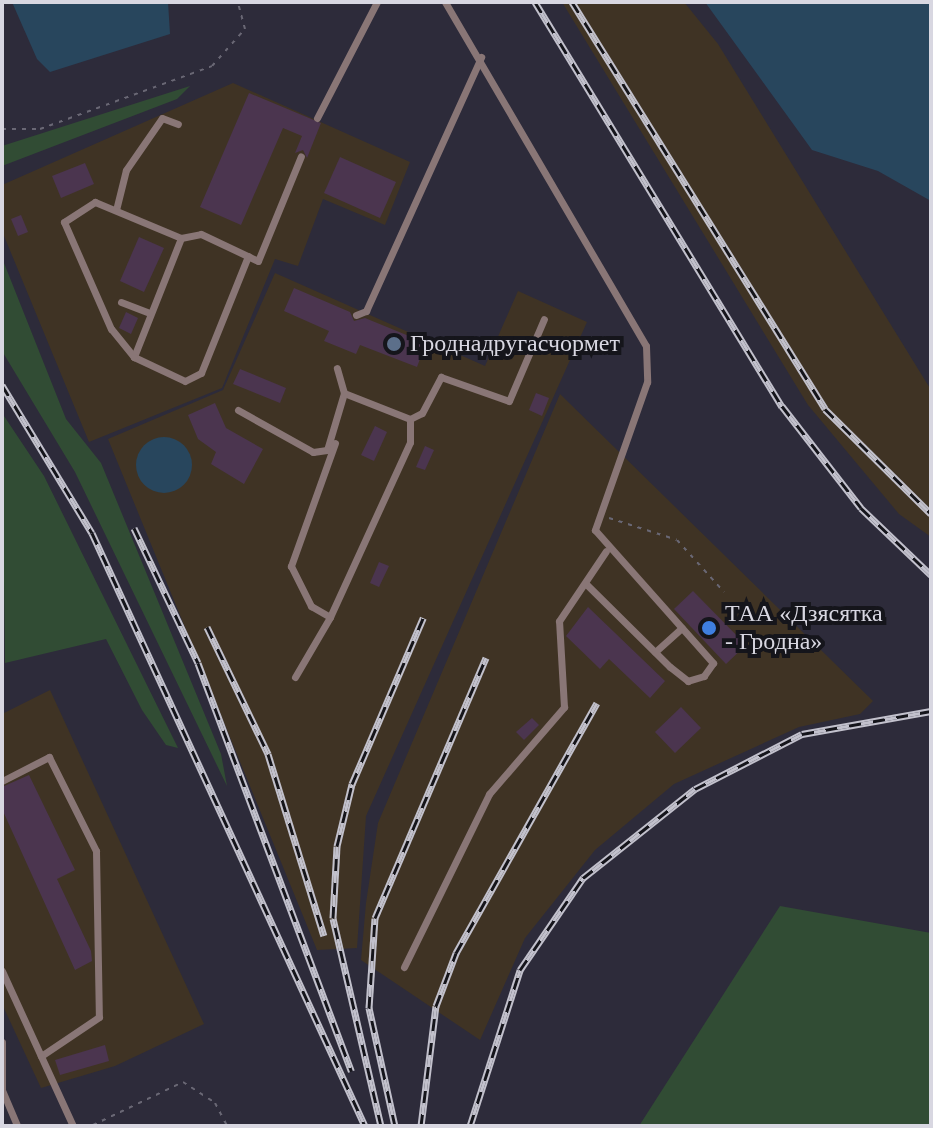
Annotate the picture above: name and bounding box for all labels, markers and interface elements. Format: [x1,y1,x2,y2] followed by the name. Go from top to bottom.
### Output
[410,330,620,358] place label: Гроднадругасчормет
[385,335,403,353] marker: Гроднадругасчормет
[725,600,883,656] place label: ТАА «Дзясятка - Гродна»
[700,619,718,637] marker: ТАА «Дзясятка - Гродна»

